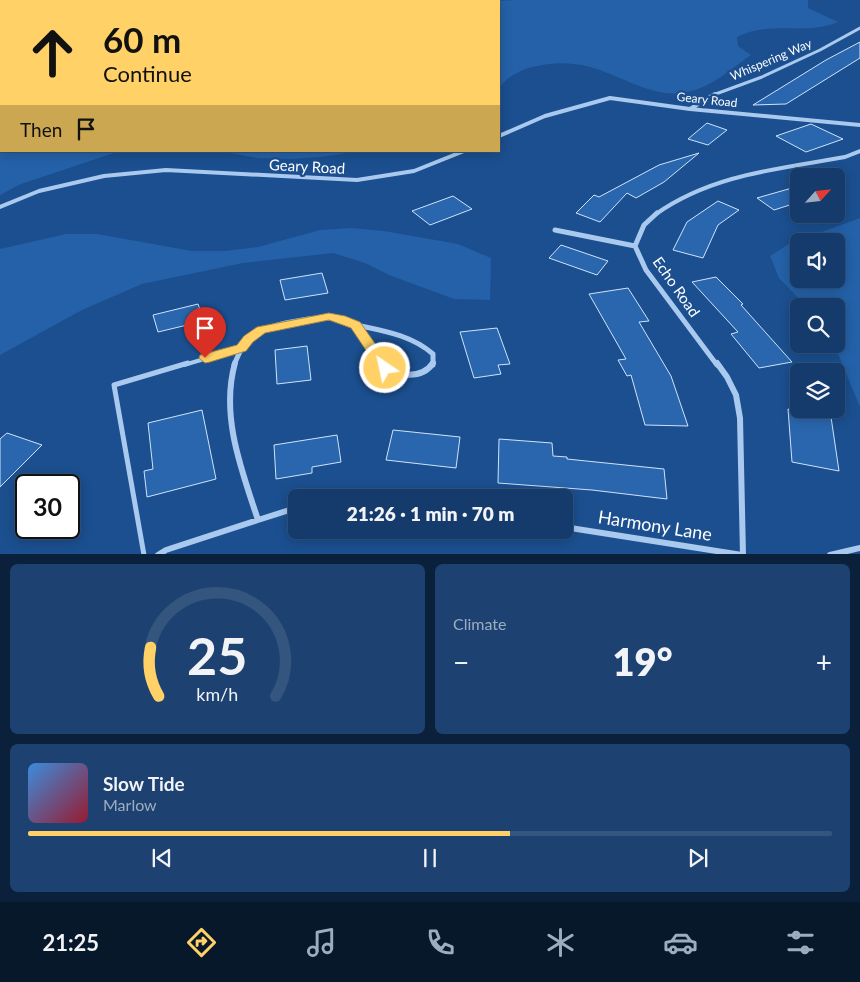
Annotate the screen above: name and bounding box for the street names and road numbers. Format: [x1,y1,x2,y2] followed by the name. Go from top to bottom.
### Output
[728,35,815,83] street label: Whispering Way
[676,89,738,110] street label: Geary Road
[269,155,346,177] street label: Geary Road
[650,253,704,320] street label: Echo Road
[597,505,714,545] street label: Harmony Lane

